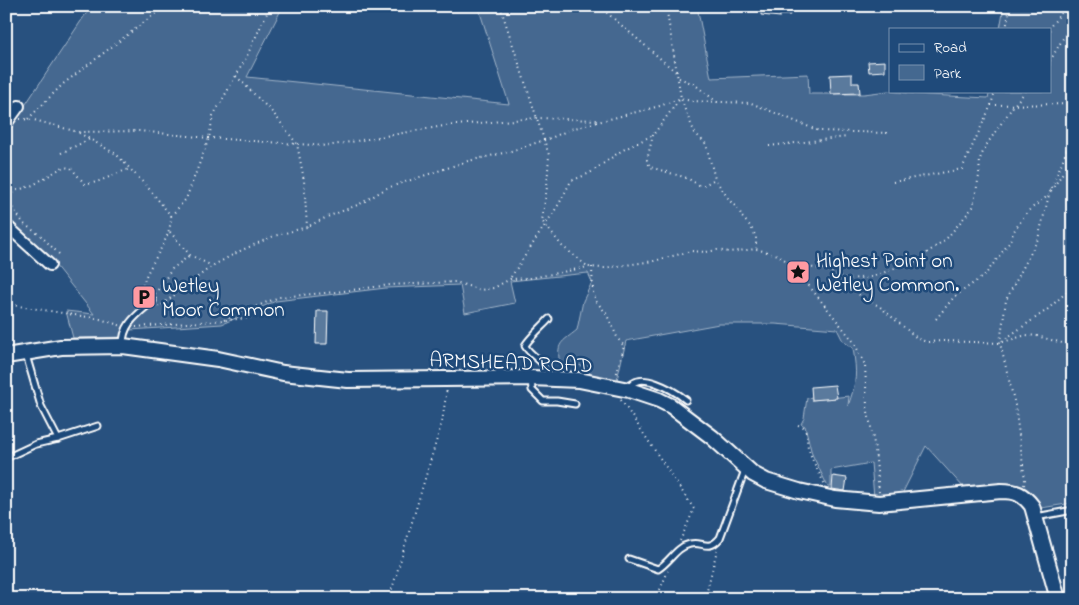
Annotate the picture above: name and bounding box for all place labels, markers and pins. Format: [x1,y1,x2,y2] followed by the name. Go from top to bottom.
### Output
[816,247,959,303] place label: Highest Point on Wetley Common.
[785,259,811,285] place icon: Highest Point on Wetley Common.
[162,272,285,326] place label: Wetley Moor Common
[131,284,157,310] parking icon: Wetley Moor Common

